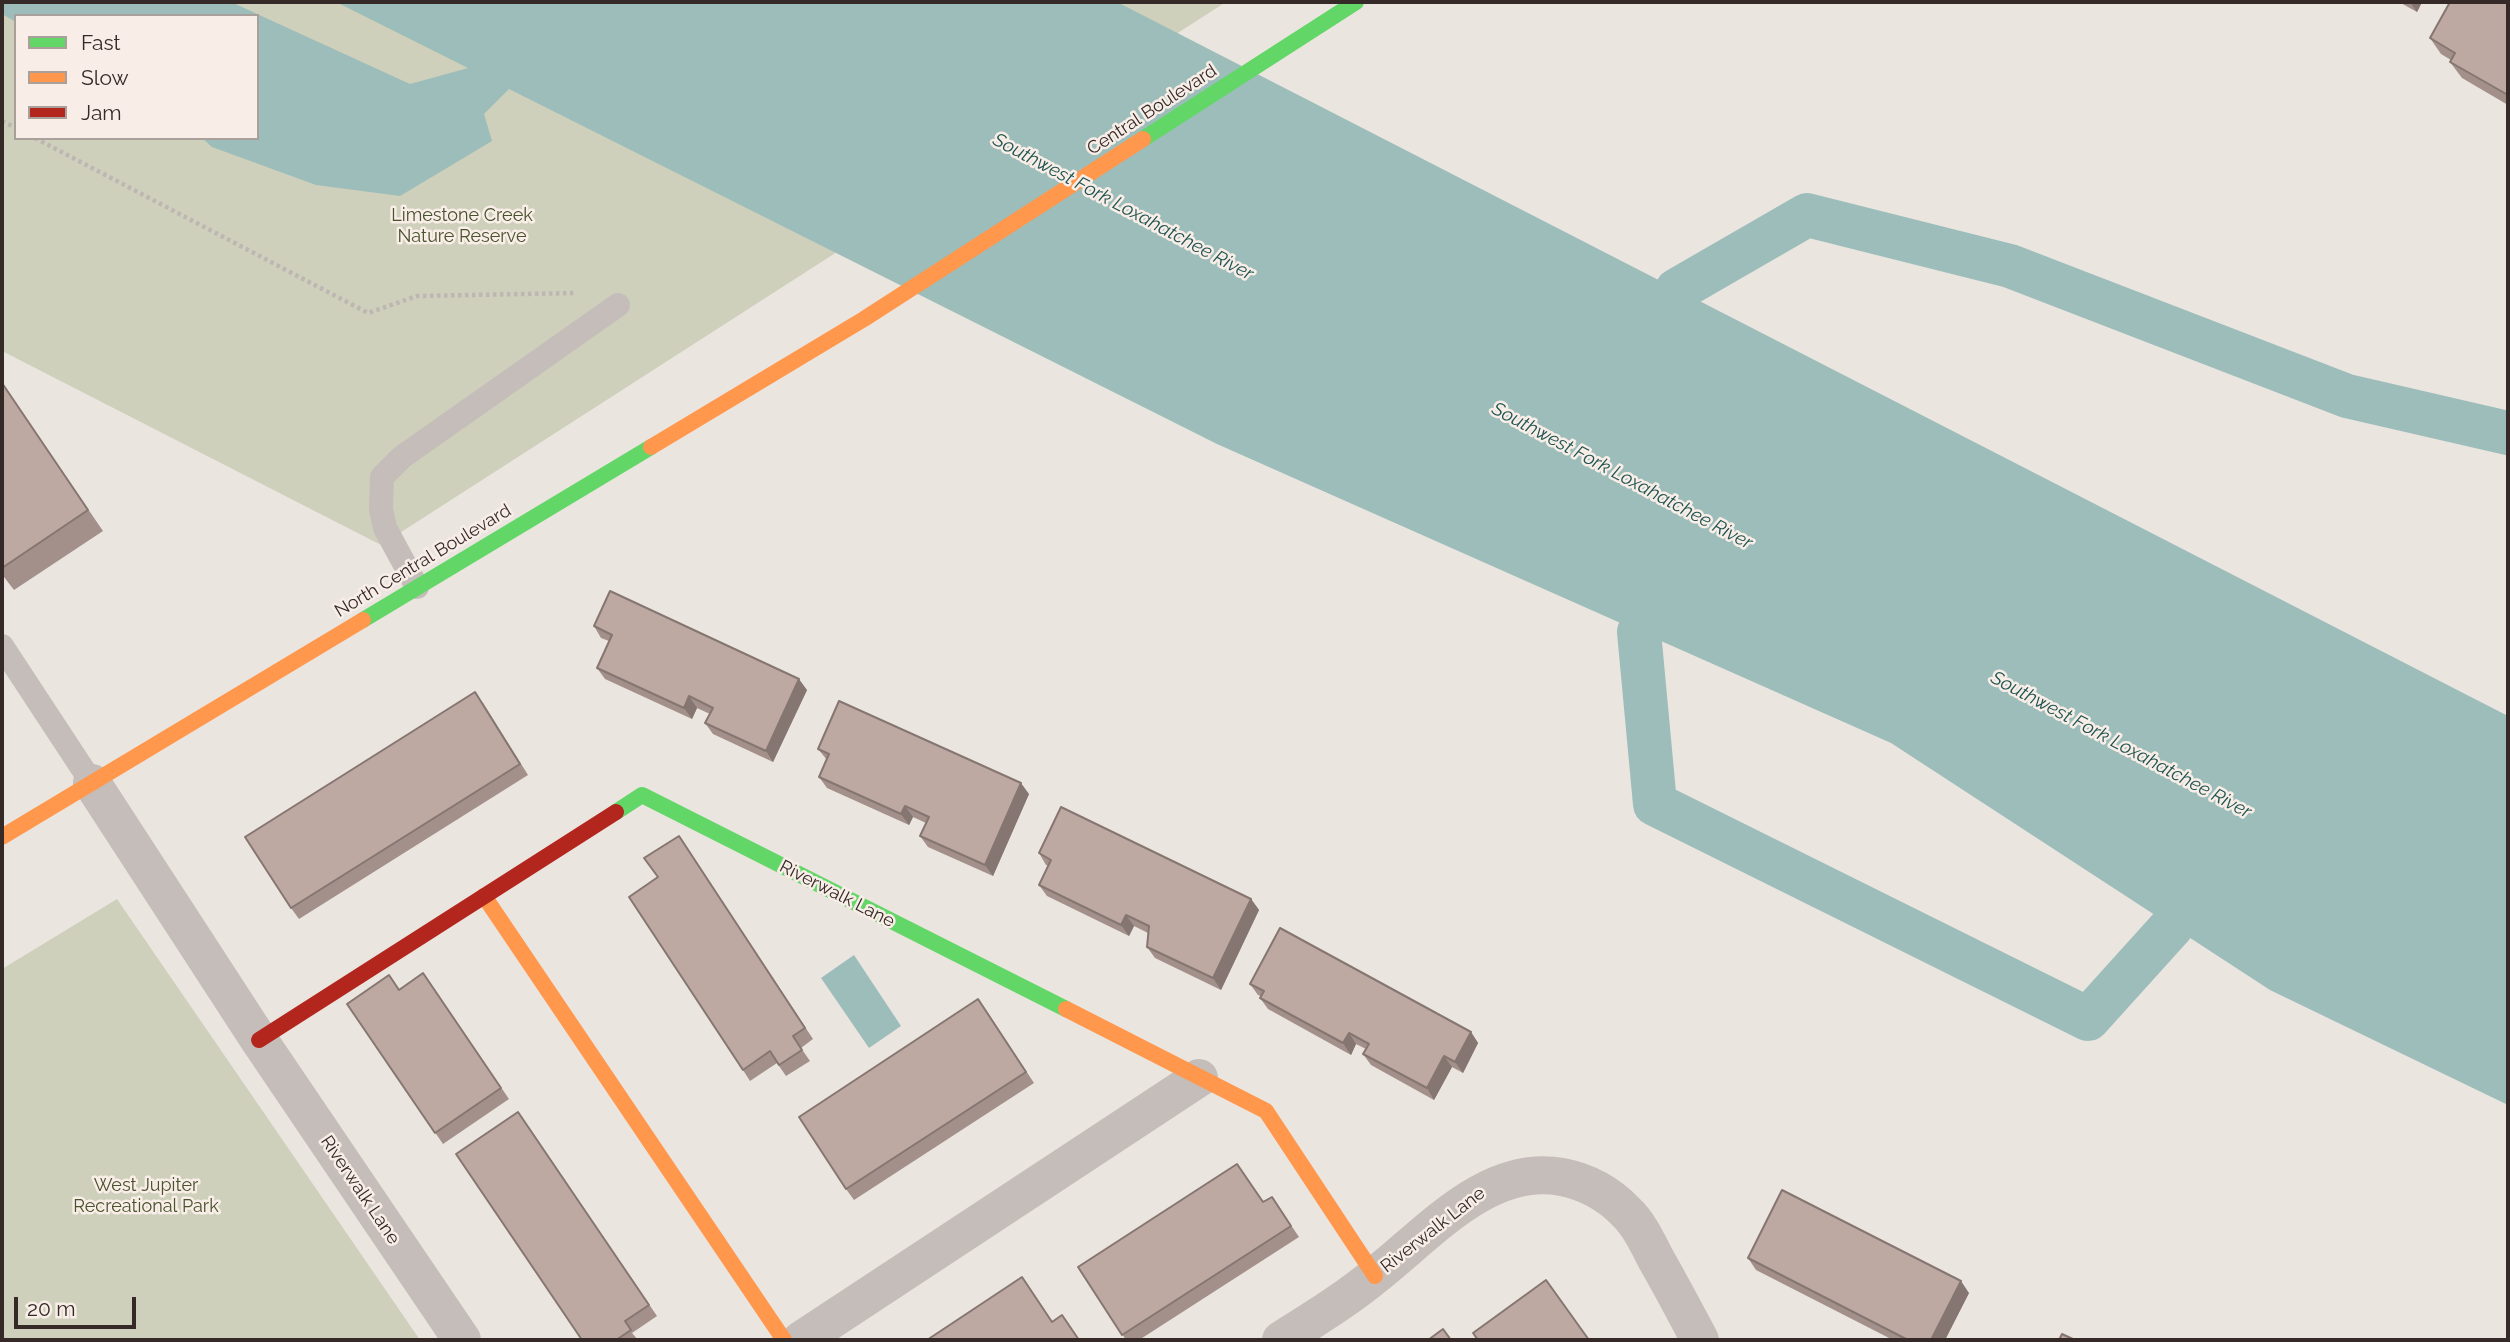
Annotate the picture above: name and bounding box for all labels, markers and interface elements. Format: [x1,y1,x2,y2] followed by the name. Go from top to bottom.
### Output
[14,14,259,140] legend
[81,30,121,55] text: Fast
[1083,60,1221,160] street label: Central Boulevard
[81,65,129,90] text: Slow
[81,100,122,125] text: Jam
[989,128,1257,286] water label: Southwest Fork Loxahatchee River
[391,205,533,248] park label: Limestone Creek Nature Reserve
[1488,397,1756,555] water label: Southwest Fork Loxahatchee River
[331,500,515,622] street label: North Central Boulevard
[1987,666,2255,824] water label: Southwest Fork Loxahatchee River
[776,856,898,932] street label: Riverwalk Lane
[316,1132,404,1248] street label: Riverwalk Lane
[73,1175,219,1218] park label: West Jupiter Recreational Park
[1377,1183,1489,1277] street label: Riverwalk Lane
[18,1282,140,1326] scale bar
[27,1296,75,1321] text: 20 m

